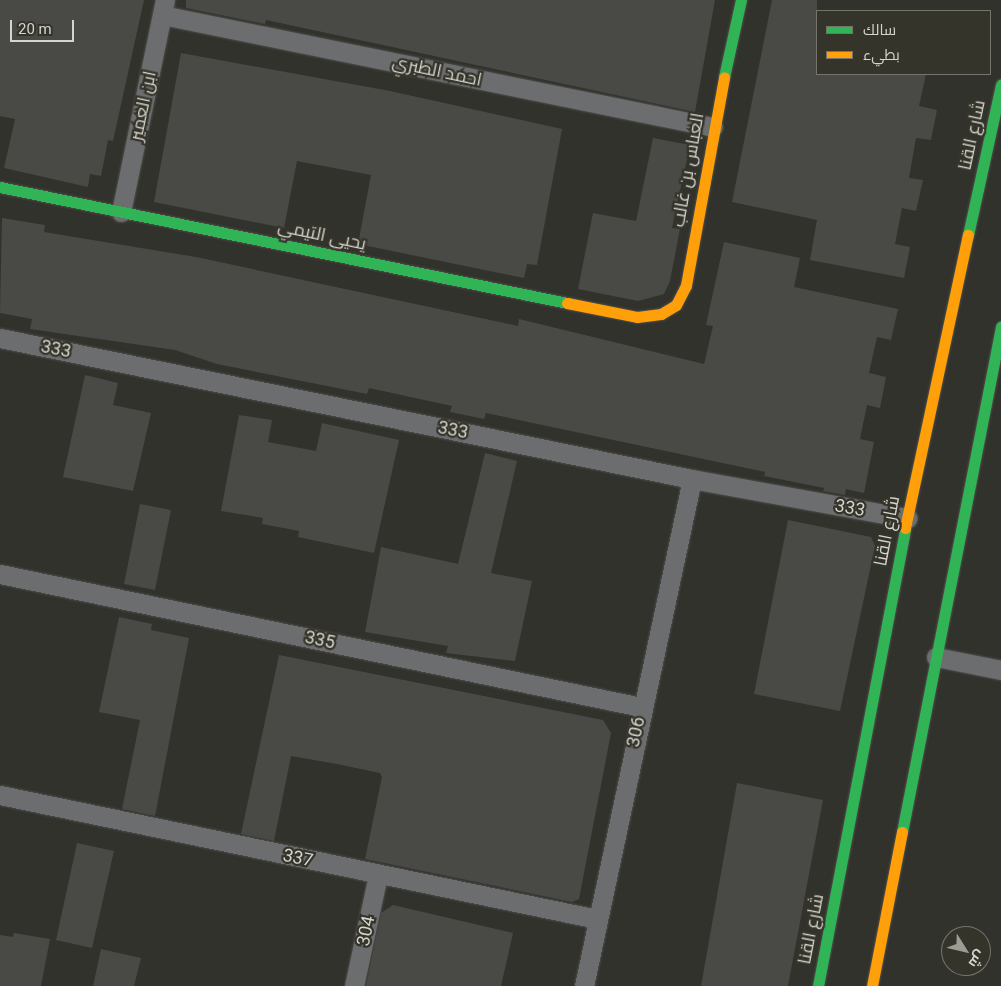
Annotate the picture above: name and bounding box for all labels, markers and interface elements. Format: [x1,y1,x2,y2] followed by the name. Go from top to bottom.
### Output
[12,10,76,42] scale bar
[816,10,991,75] legend
[18,20,52,38] text: 20 m
[863,21,896,39] text: سالك
[863,46,900,64] text: بطيء
[390,51,484,91] street label: احمد الطبري
[125,69,161,143] street label: ابن العمير
[954,98,990,172] street label: شارع القنا
[667,111,709,229] street label: العباس بن غالب
[276,215,368,255] street label: يحيى التيمي
[39,336,73,362] street label: 333
[436,417,470,443] street label: 333
[870,494,904,568] street label: شارع القنا
[833,495,867,521] street label: 333
[303,626,337,654] street label: 335
[622,715,650,749] street label: 306
[281,844,315,872] street label: 337
[794,892,828,966] street label: شارع القنا
[352,914,380,948] street label: 304
[941,926,991,976] north arrow
[966,947,989,971] text: ش

